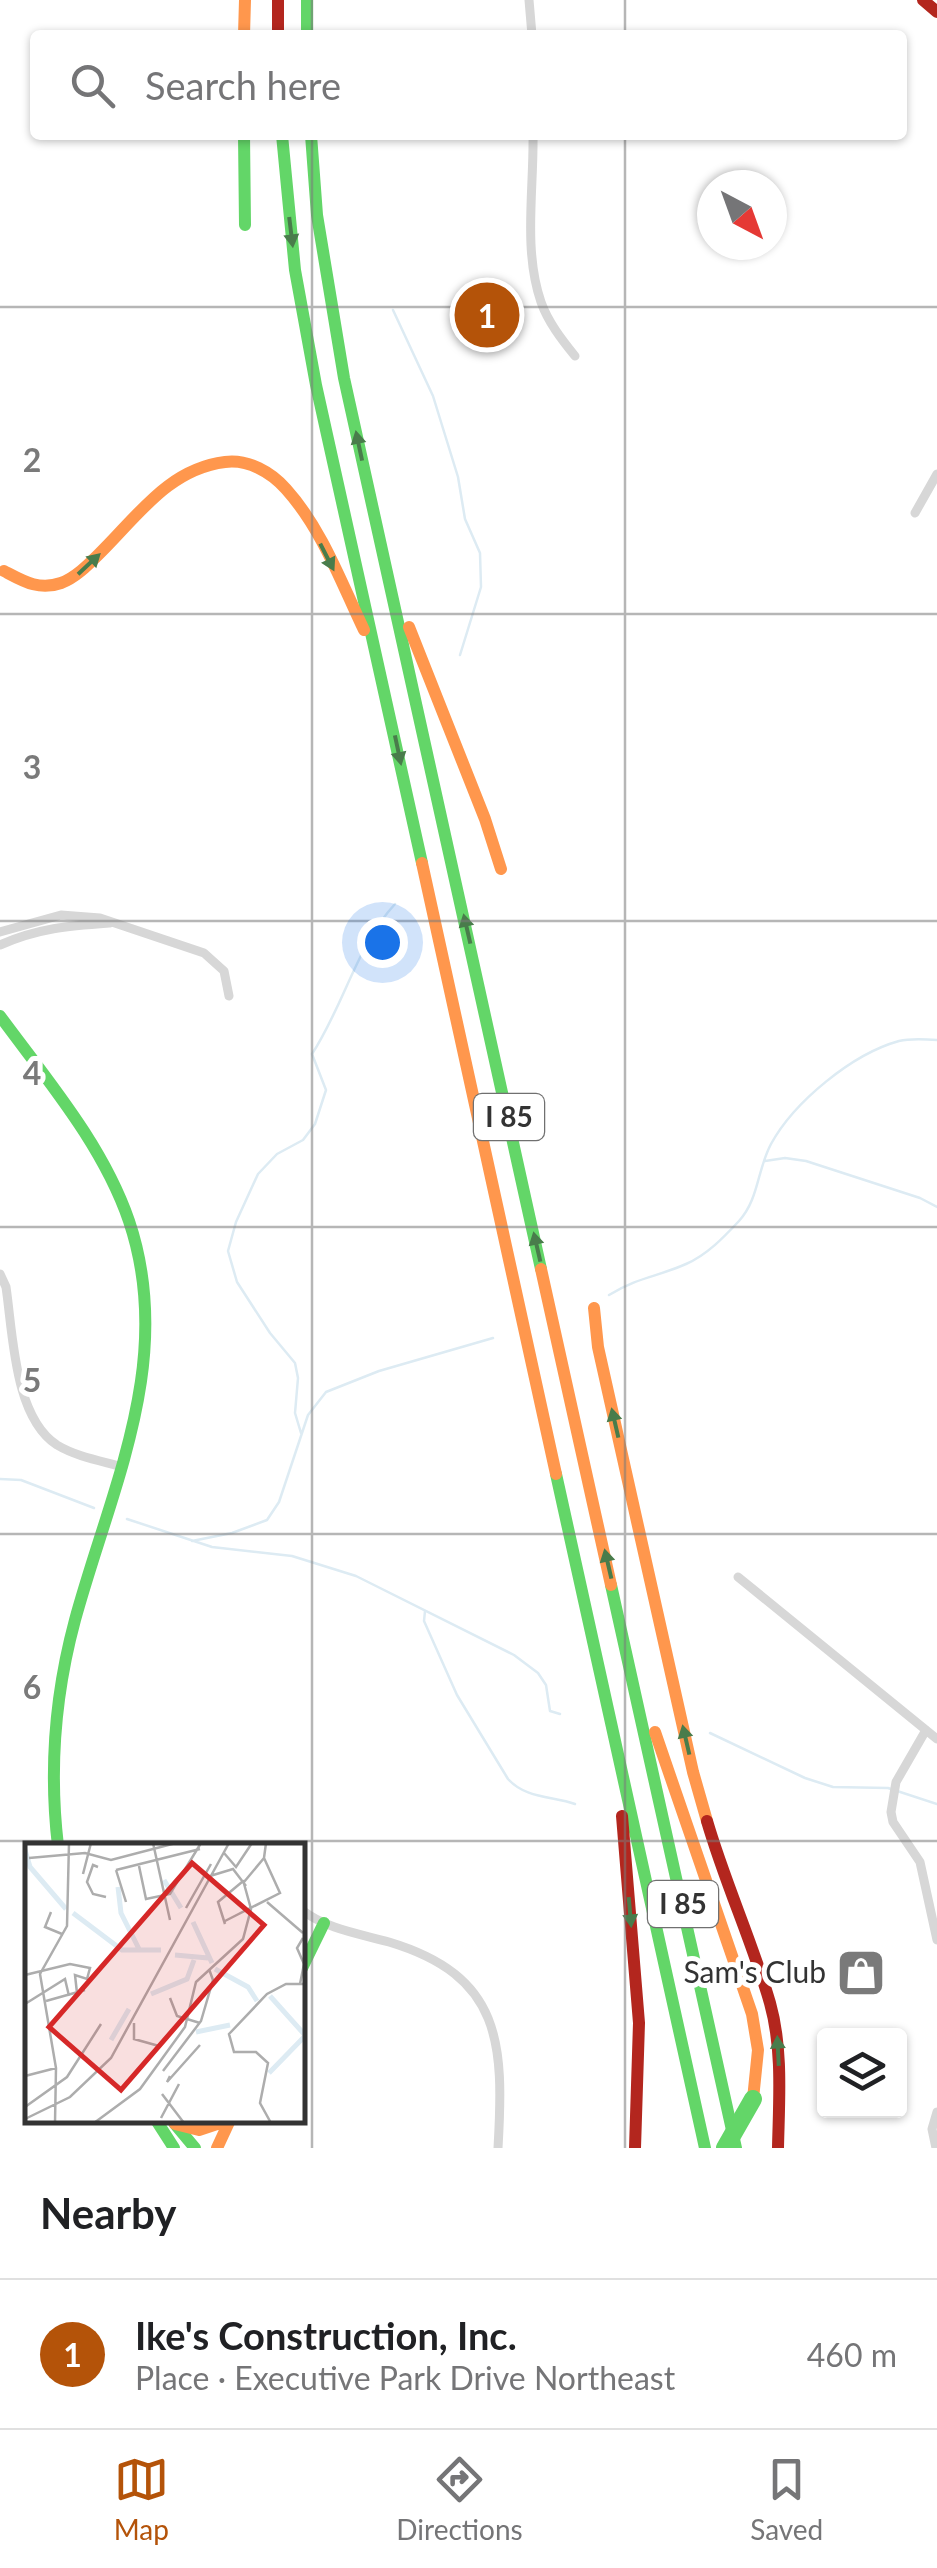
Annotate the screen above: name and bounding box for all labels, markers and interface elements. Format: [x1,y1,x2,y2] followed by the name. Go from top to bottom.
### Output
[30,30,907,140] search box
[65,58,120,113] icon: search
[145,62,341,108] text: Search here
[697,170,787,260] north arrow
[283,217,299,248] one-way arrow
[454,278,520,352] pin: 1
[351,430,367,461] one-way arrow
[23,440,41,479] text: 2
[318,543,335,572] one-way arrow
[77,553,101,576] one-way arrow
[390,735,406,766] one-way arrow
[23,747,41,786] text: 3
[459,913,474,944] one-way arrow
[357,917,408,968] your location
[23,1053,41,1092] text: 4
[474,1094,544,1140] road number: I 85
[529,1231,545,1262] one-way arrow
[23,1360,41,1399] text: 5
[607,1407,622,1438] one-way arrow
[600,1548,615,1579] one-way arrow
[23,1667,41,1706] text: 6
[678,1724,693,1755] one-way arrow
[25,1843,305,2123] inset map
[648,1881,718,1927] road number: I 85
[623,1897,639,1929] one-way arrow
[835,1947,887,1999] shop icon: Sam's Club
[683,1953,826,1989] place label: Sam's Club
[817,2028,907,2118] map controls
[817,2028,907,2118] button: layers
[770,2034,786,2066] one-way arrow
[40,2188,177,2238] text: Nearby
[135,2312,517,2358] text: Ike's Construction, Inc.
[63,2335,82,2374] text: 1
[807,2335,897,2374] text: 460 m
[135,2358,675,2397] text: Place · Executive Park Drive Northeast
[114,2452,169,2546] tab: Map
[396,2452,523,2546] tab: Directions
[750,2452,823,2546] tab: Saved

